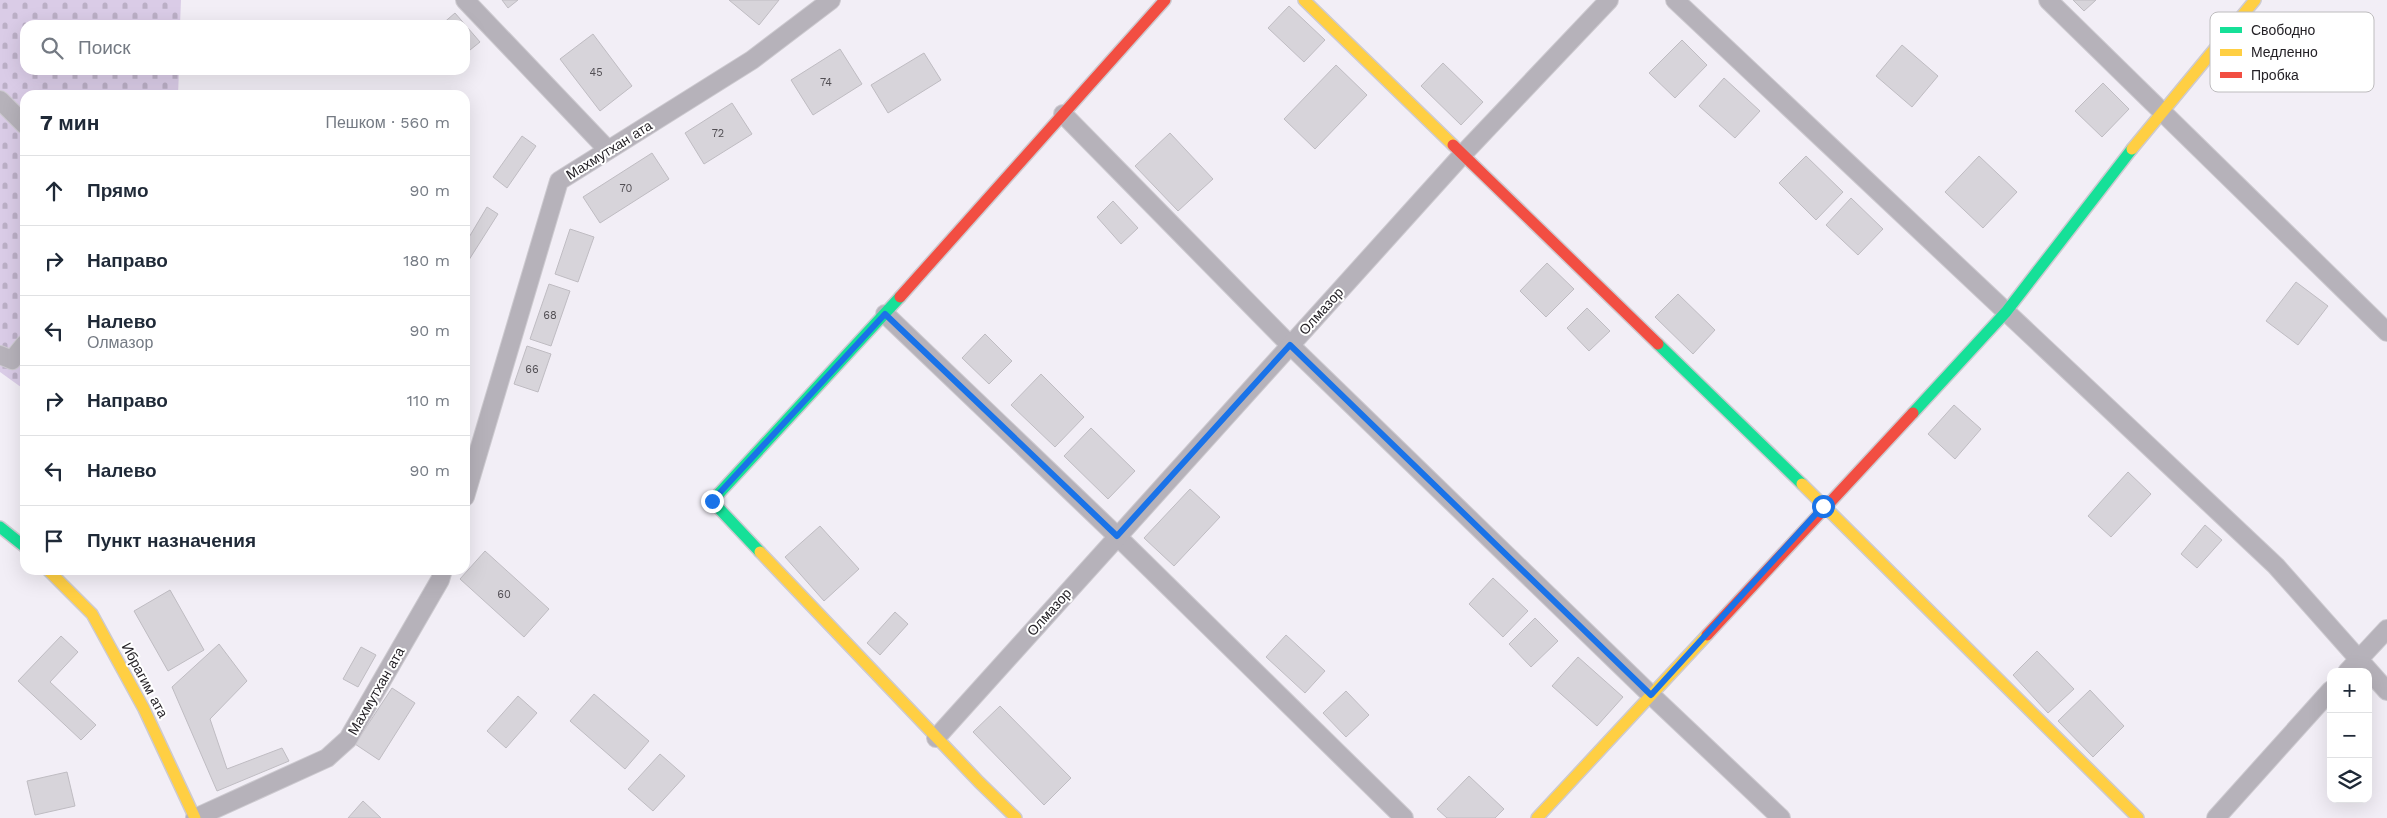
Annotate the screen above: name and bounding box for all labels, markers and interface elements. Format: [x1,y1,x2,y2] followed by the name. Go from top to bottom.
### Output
[2210,12,2374,92] legend
[20,20,470,75] search box
[2251,22,2316,38] text: Свободно
[38,34,66,62] icon: search
[78,36,131,59] text: Поиск
[2251,44,2318,60] text: Медленно
[589,66,603,79] house number: 45
[2251,67,2299,83] text: Пробка
[820,76,832,89] house number: 74
[40,110,99,135] text: 7 мин
[325,113,450,132] text: Пешком · 560 m
[563,117,655,183] street label: Махмутхан ата
[712,127,724,140] house number: 72
[40,177,68,205] icon: ahead
[87,179,149,202] text: Прямо
[409,181,450,200] text: 90 m
[620,182,633,195] house number: 70
[40,247,68,275] icon: right
[87,249,168,272] text: Направо
[403,251,450,270] text: 180 m
[1296,284,1346,338] street label: Олмазор
[543,309,557,322] house number: 68
[87,310,157,333] text: Налево
[40,317,68,345] icon: left
[409,321,450,340] text: 90 m
[87,333,153,352] text: Олмазор
[525,363,539,376] house number: 66
[40,387,68,415] icon: right
[87,389,168,412] text: Направо
[407,391,450,410] text: 110 m
[40,457,68,485] icon: left
[87,459,157,482] text: Налево
[409,461,450,480] text: 90 m
[701,490,724,513] route end
[1812,495,1835,518] route start
[40,527,68,555] icon: arrive
[87,529,256,552] text: Пункт назначения
[1024,585,1074,639] street label: Олмазор
[497,588,511,601] house number: 60
[119,640,172,720] street label: Ибрагим ата
[344,644,408,738] street label: Махмутхан ата
[2327,668,2372,803] map controls
[2327,668,2372,713] button: +
[2327,713,2372,758] button: −
[2327,758,2372,803] button: layers

